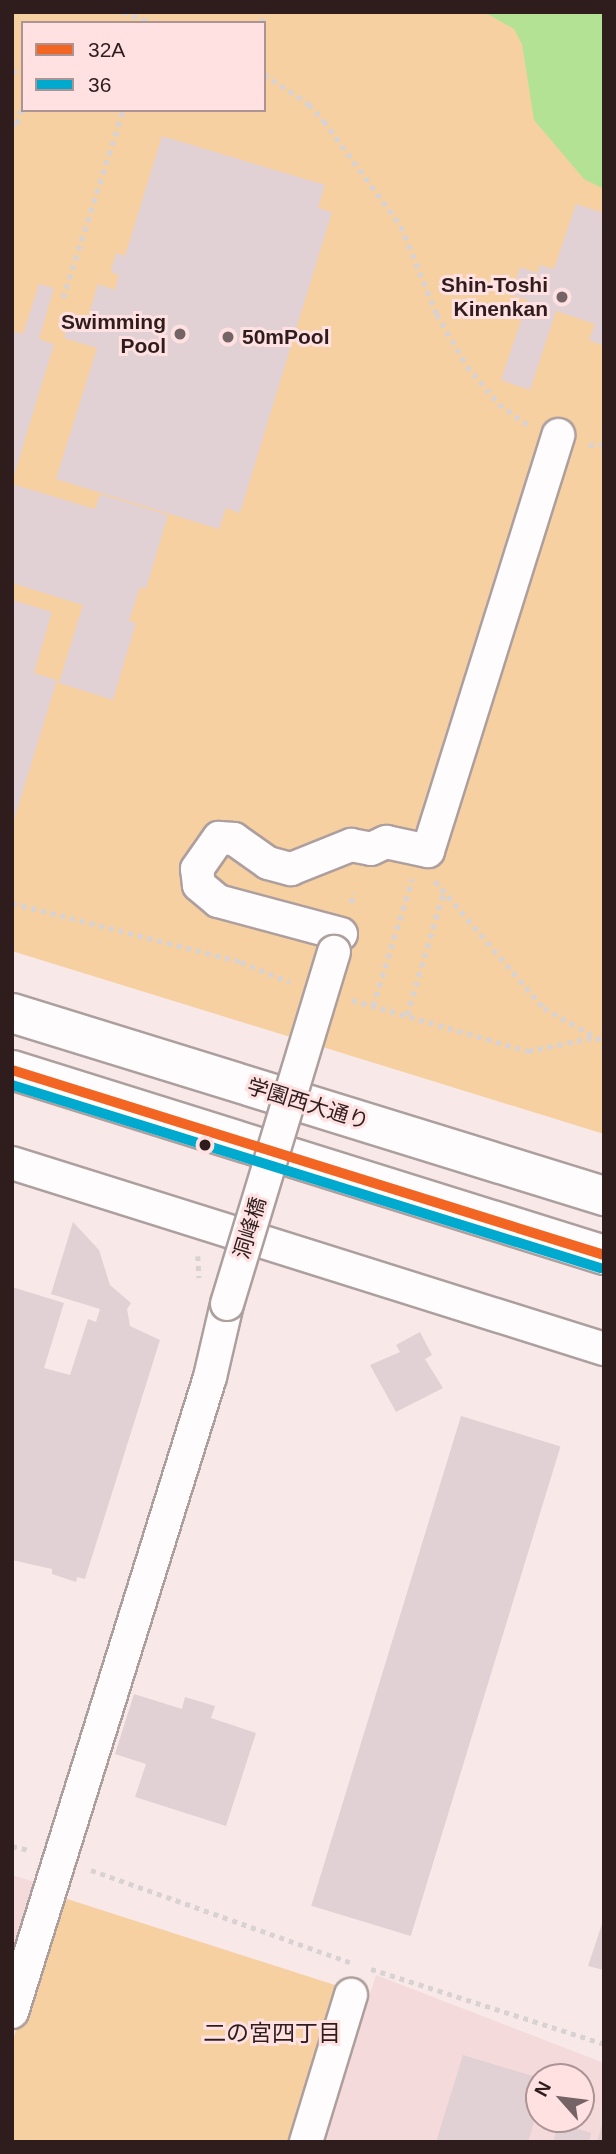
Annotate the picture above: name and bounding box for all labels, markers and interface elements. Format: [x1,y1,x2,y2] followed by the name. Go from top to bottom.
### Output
[21,21,266,112] legend
[88,38,125,61] text: 32A
[88,73,111,96] text: 36
[441,272,548,322] place label: Shin-Toshi Kinenkan
[554,289,570,305] marker: Shin-Toshi Kinenkan
[61,309,166,359] place label: Swimming Pool
[242,324,330,350] place label: 50mPool
[172,326,188,342] marker: Swimming Pool
[220,329,236,345] marker: 50mPool
[244,1074,372,1134] street label: 学園西大通り
[198,1138,212,1152] unlabelled marker
[229,1194,271,1262] street label: 洞峰橋
[203,2019,341,2047] district label: 二の宮四丁目
[525,2063,595,2133] north arrow
[530,2078,555,2100] text: N

